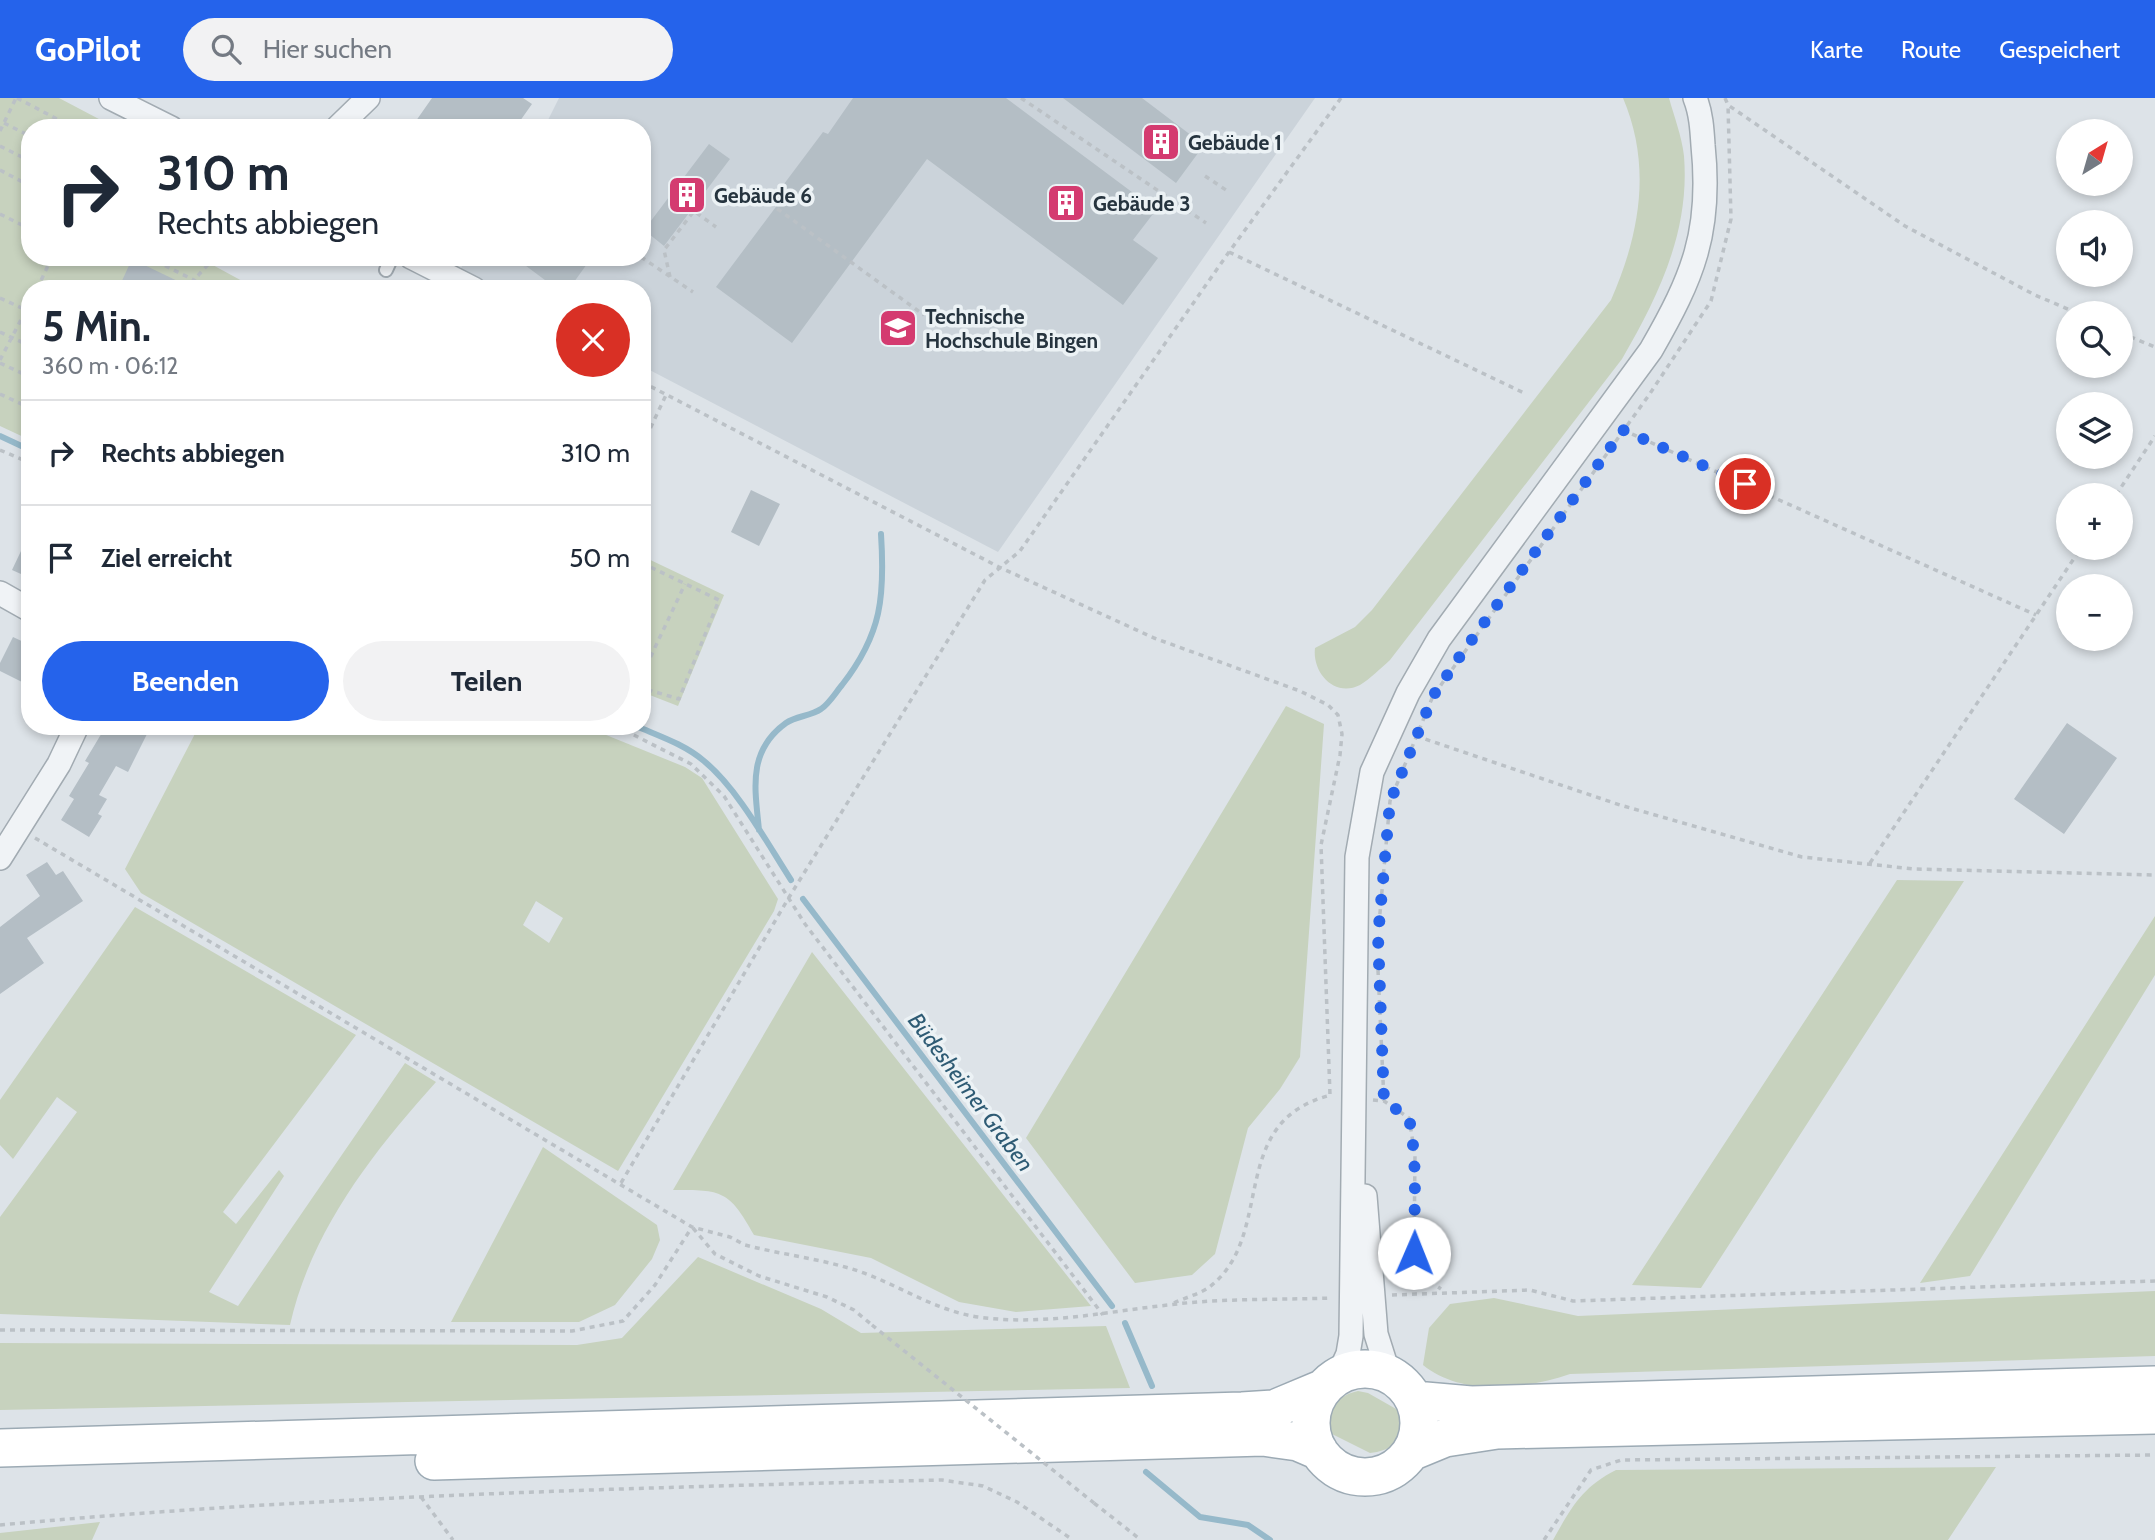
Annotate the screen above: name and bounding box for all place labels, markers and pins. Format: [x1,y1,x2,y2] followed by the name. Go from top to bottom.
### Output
[1140,121,1182,163] building icon: Gebäude 1
[1188,130,1282,155] place label: Gebäude 1
[666,174,708,216] building icon: Gebäude 6
[1045,182,1087,224] building icon: Gebäude 3
[714,183,812,208] place label: Gebäude 6
[1093,191,1190,216] place label: Gebäude 3
[925,304,1098,353] place label: Technische Hochschule Bingen
[877,307,919,349] school or university icon: Technische Hochschule Bingen
[1715,454,1775,514] pin

